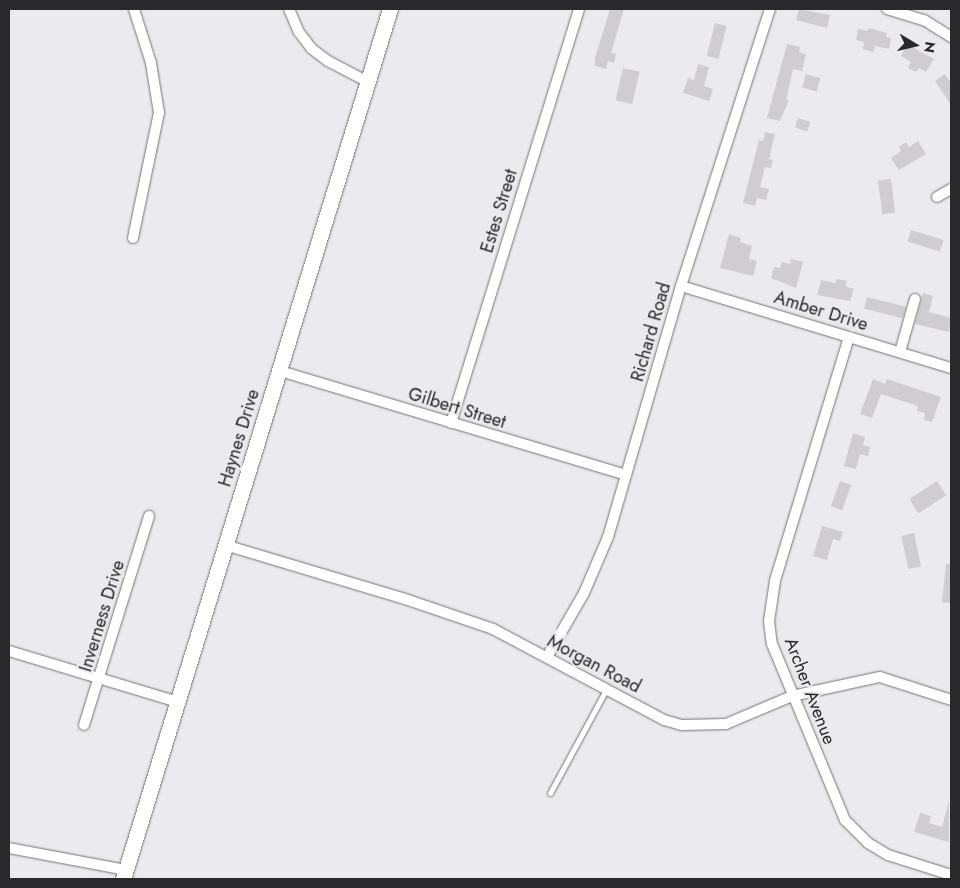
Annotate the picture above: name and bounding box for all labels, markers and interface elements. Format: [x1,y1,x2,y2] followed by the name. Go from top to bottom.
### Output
[890,20,940,70] north arrow
[919,40,941,54] text: N
[476,167,522,255] street label: Estes Street
[627,280,675,384] street label: Richard Road
[771,286,871,336] street label: Amber Drive
[405,383,509,433] street label: Gilbert Street
[214,387,264,489] street label: Haynes Drive
[75,558,129,674] street label: Inverness Drive
[543,630,645,698] street label: Morgan Road
[780,634,840,748] street label: Archer Avenue

